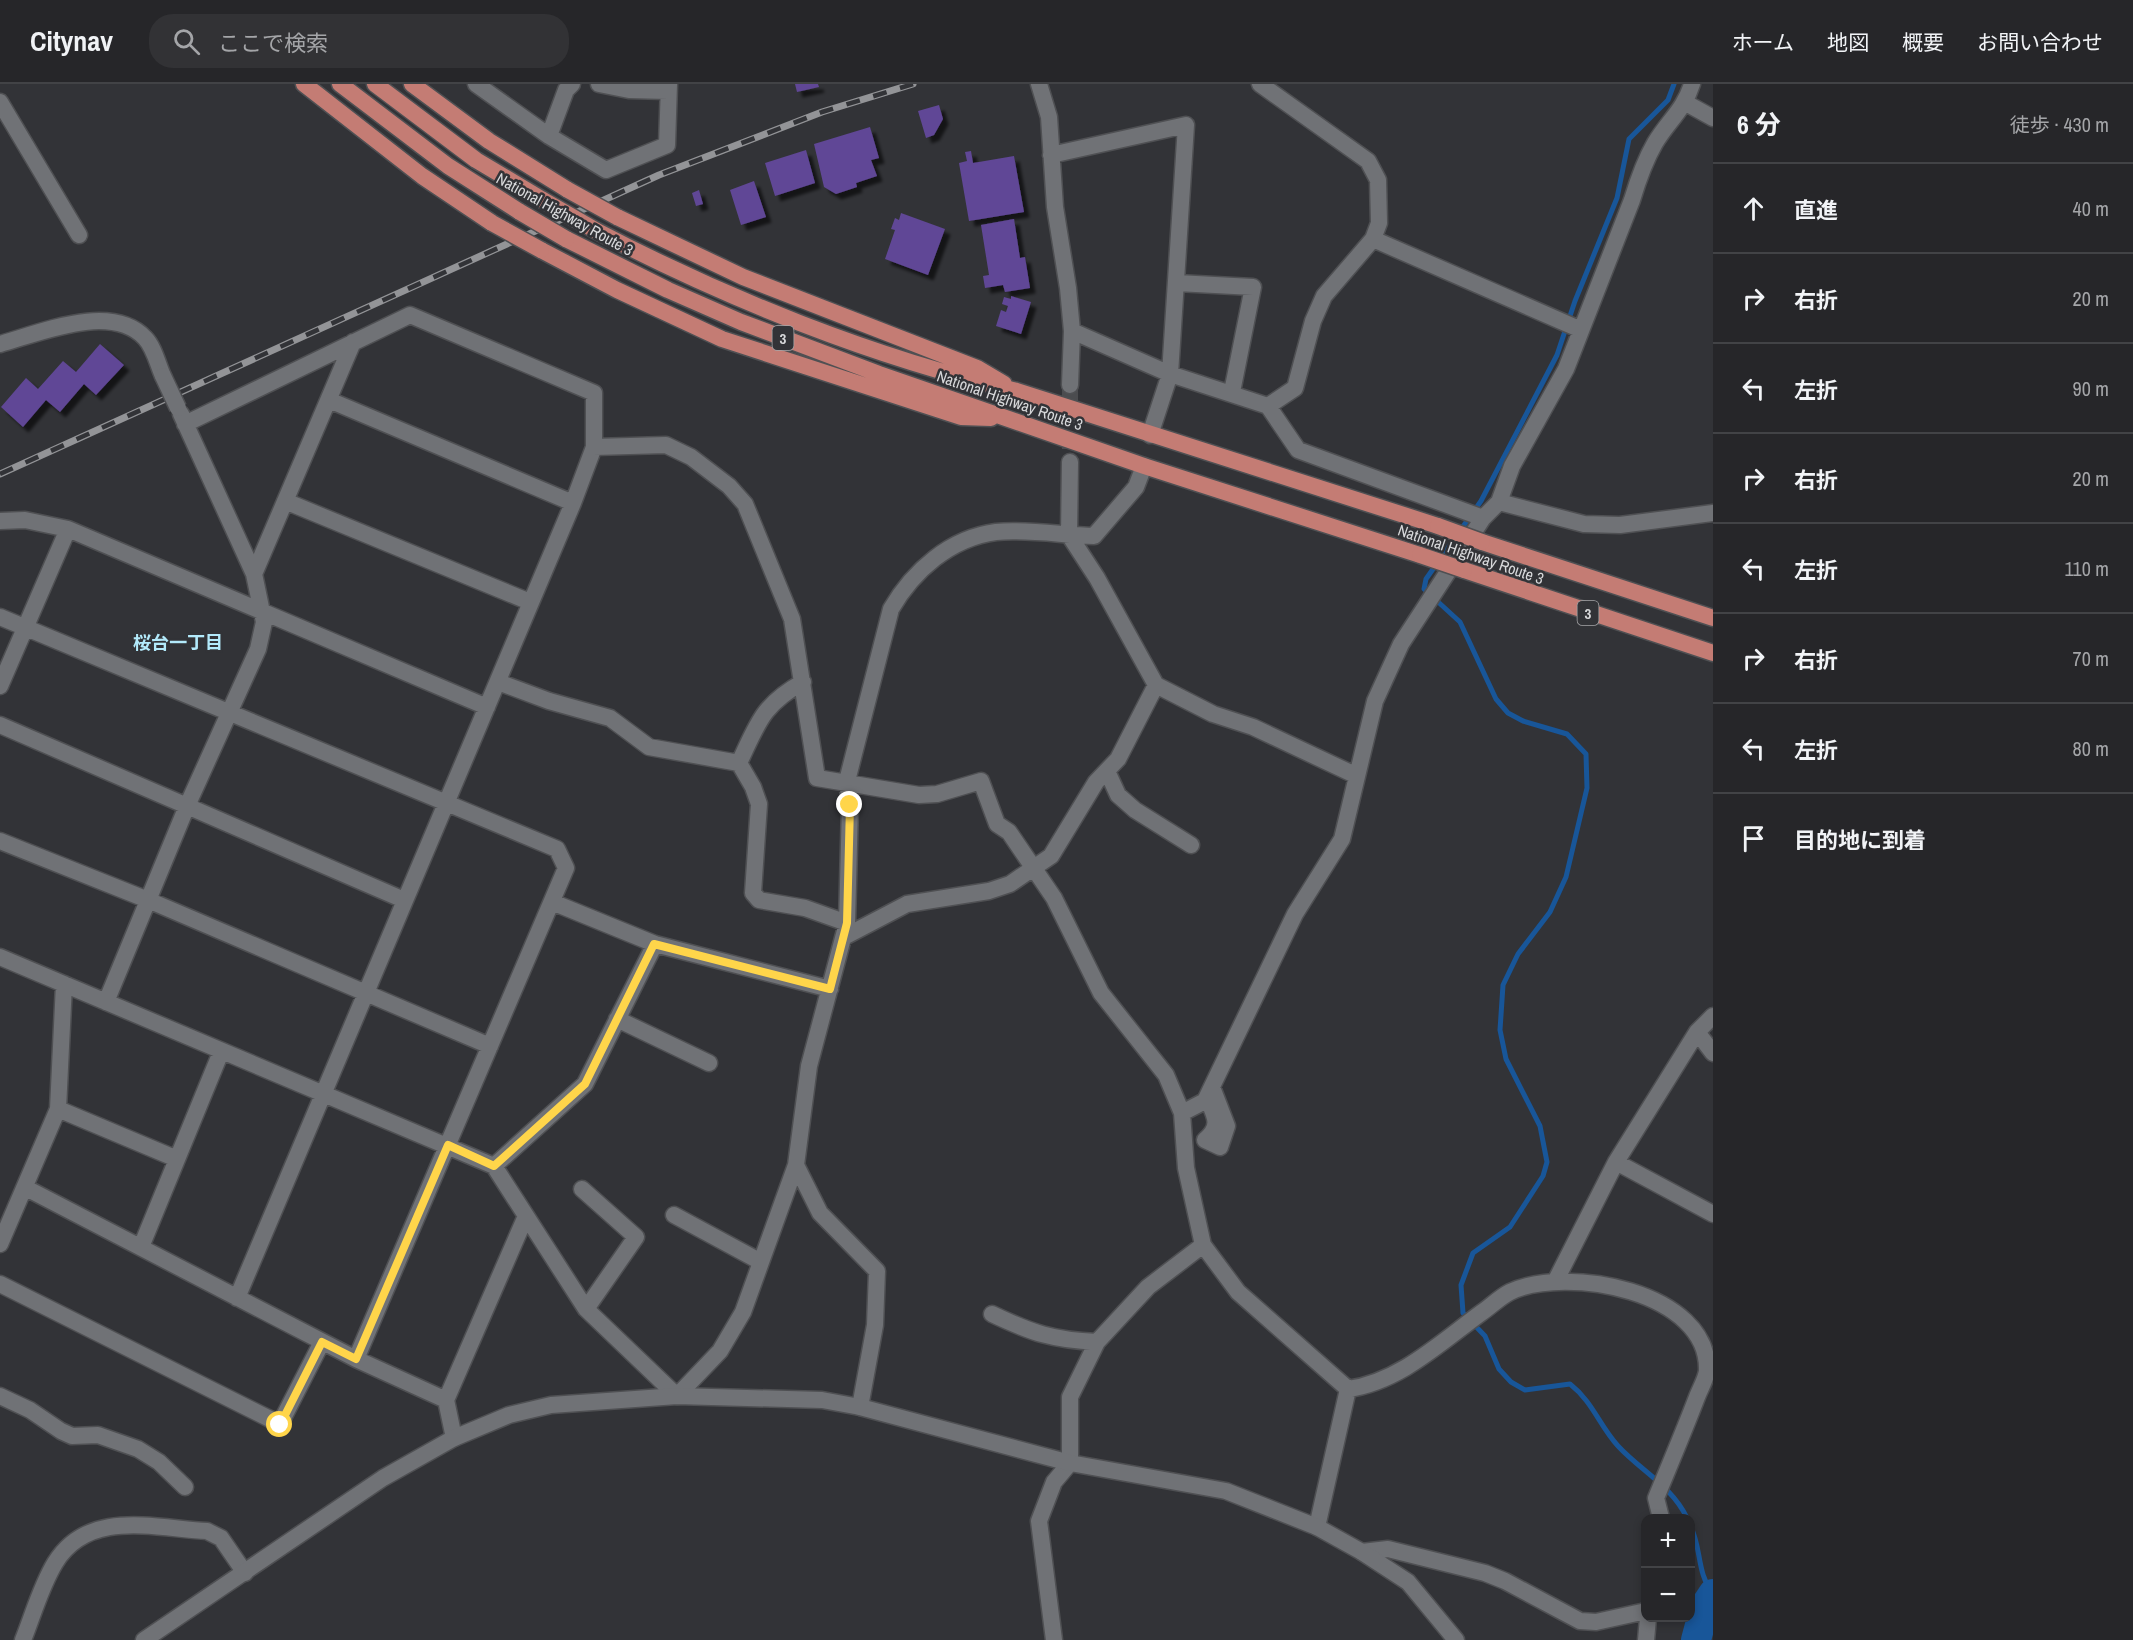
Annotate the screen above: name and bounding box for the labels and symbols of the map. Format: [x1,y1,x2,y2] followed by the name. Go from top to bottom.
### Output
[493,167,637,261] street label: National Highway Route 3
[772,326,794,350] road number: 3
[934,365,1086,435] street label: National Highway Route 3
[1395,519,1547,589] street label: National Highway Route 3
[1578,601,1598,625] road number: 3
[133,630,223,655] district label: 桜台一丁目
[836,791,862,817] route end
[266,1411,292,1437] route start

